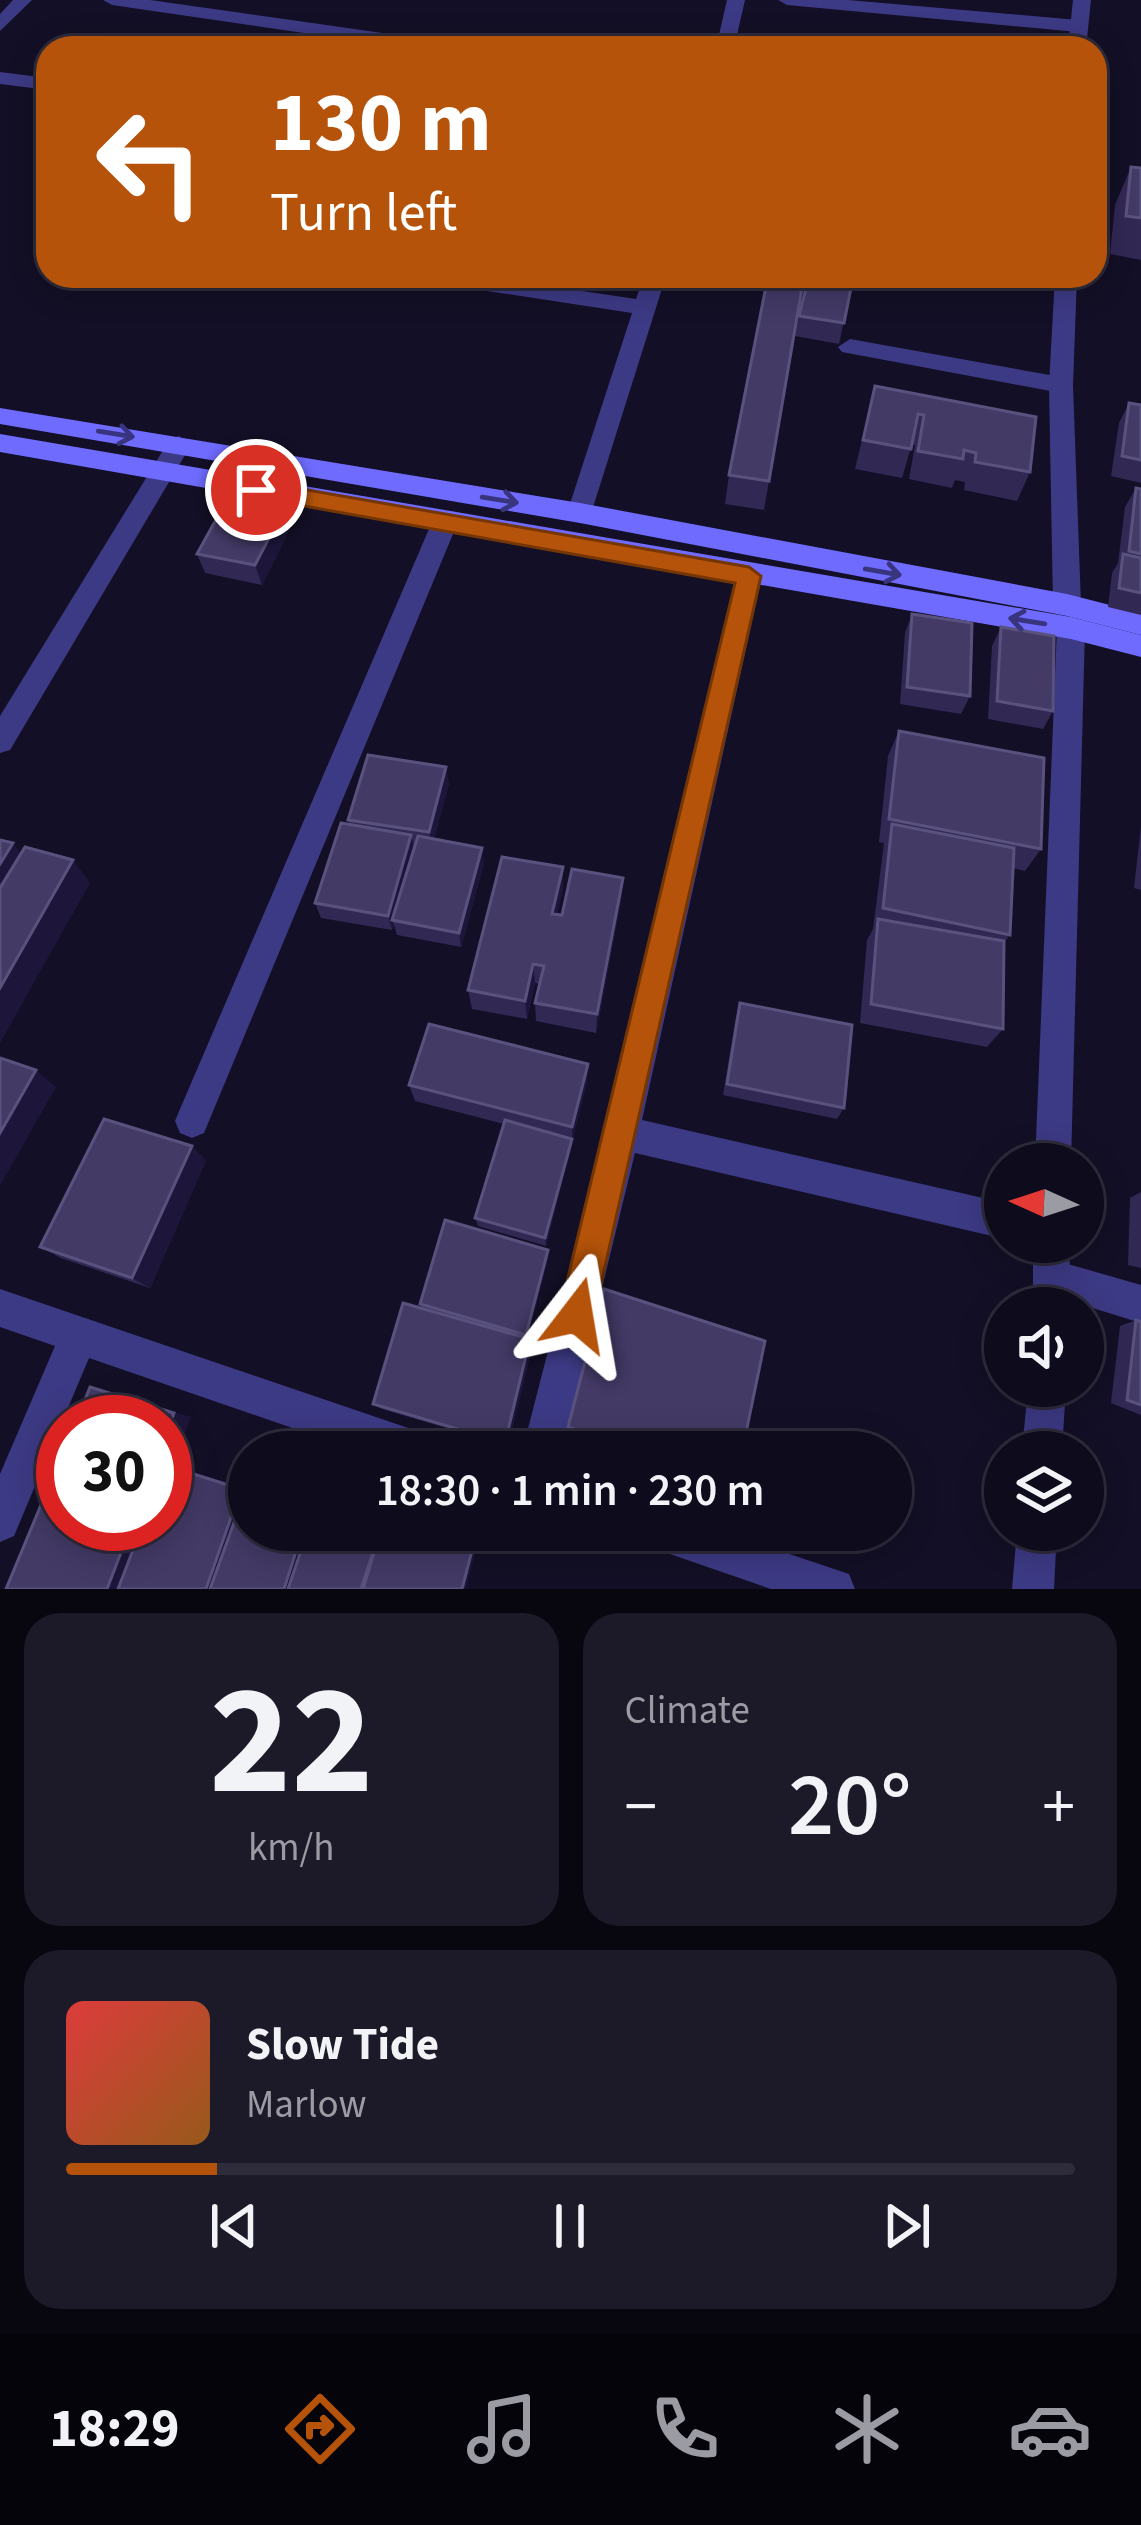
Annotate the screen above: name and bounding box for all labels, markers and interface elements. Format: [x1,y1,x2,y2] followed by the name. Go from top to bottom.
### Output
[270,64,492,184] text: 130 m
[72,84,228,240] icon: left
[270,175,457,252] text: Turn left
[95,424,134,447] one-way arrow
[205,439,307,541] pin
[223,457,289,523] icon: arrive
[480,489,519,512] one-way arrow
[863,562,902,584] one-way arrow
[1008,609,1047,632] one-way arrow
[984,1143,1104,1263] north arrow
[984,1143,1104,1551] map controls
[514,1252,640,1378] position arrow
[984,1287,1104,1407] button: sound
[36,1395,192,1551] speed limit sign: 30
[984,1431,1104,1551] button: layers
[376,1459,764,1523] text: 18:30 · 1 min · 230 m
[209,1631,374,1853] text: 22
[625,1683,750,1739] text: Climate
[788,1742,912,1870] text: 20°
[625,1760,657,1854] text: −
[1042,1760,1075,1854] text: +
[248,1820,335,1876] text: km/h
[246,2013,439,2077] text: Slow Tide
[246,2077,367,2133] text: Marlow
[201,2193,267,2259] icon: previous
[537,2193,603,2259] icon: pause
[874,2193,940,2259] icon: next
[278,2387,362,2471] icon: directions
[460,2387,544,2471] icon: music
[643,2387,727,2471] icon: phone
[825,2387,909,2471] icon: climate
[1008,2387,1092,2471] icon: car
[49,2391,179,2468] text: 18:29

